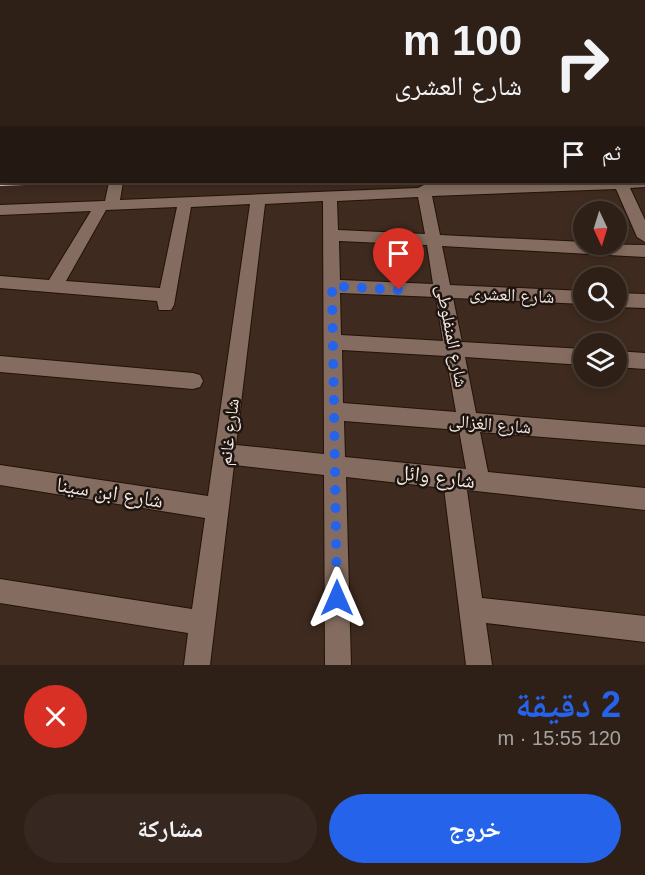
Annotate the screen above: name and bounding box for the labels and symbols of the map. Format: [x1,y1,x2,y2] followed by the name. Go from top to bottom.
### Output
[573,201,627,255] north arrow
[373,228,424,290] pin
[431,283,472,389] street label: شارع المنفلوطى
[469,283,555,308] street label: شارع العشرى
[215,397,245,467] street label: شارع غانم
[448,410,532,439] street label: شارع الغزالى
[395,460,476,494] street label: شارع وائل
[55,472,165,514] street label: شارع ابن سينا
[305,566,369,630] position arrow

